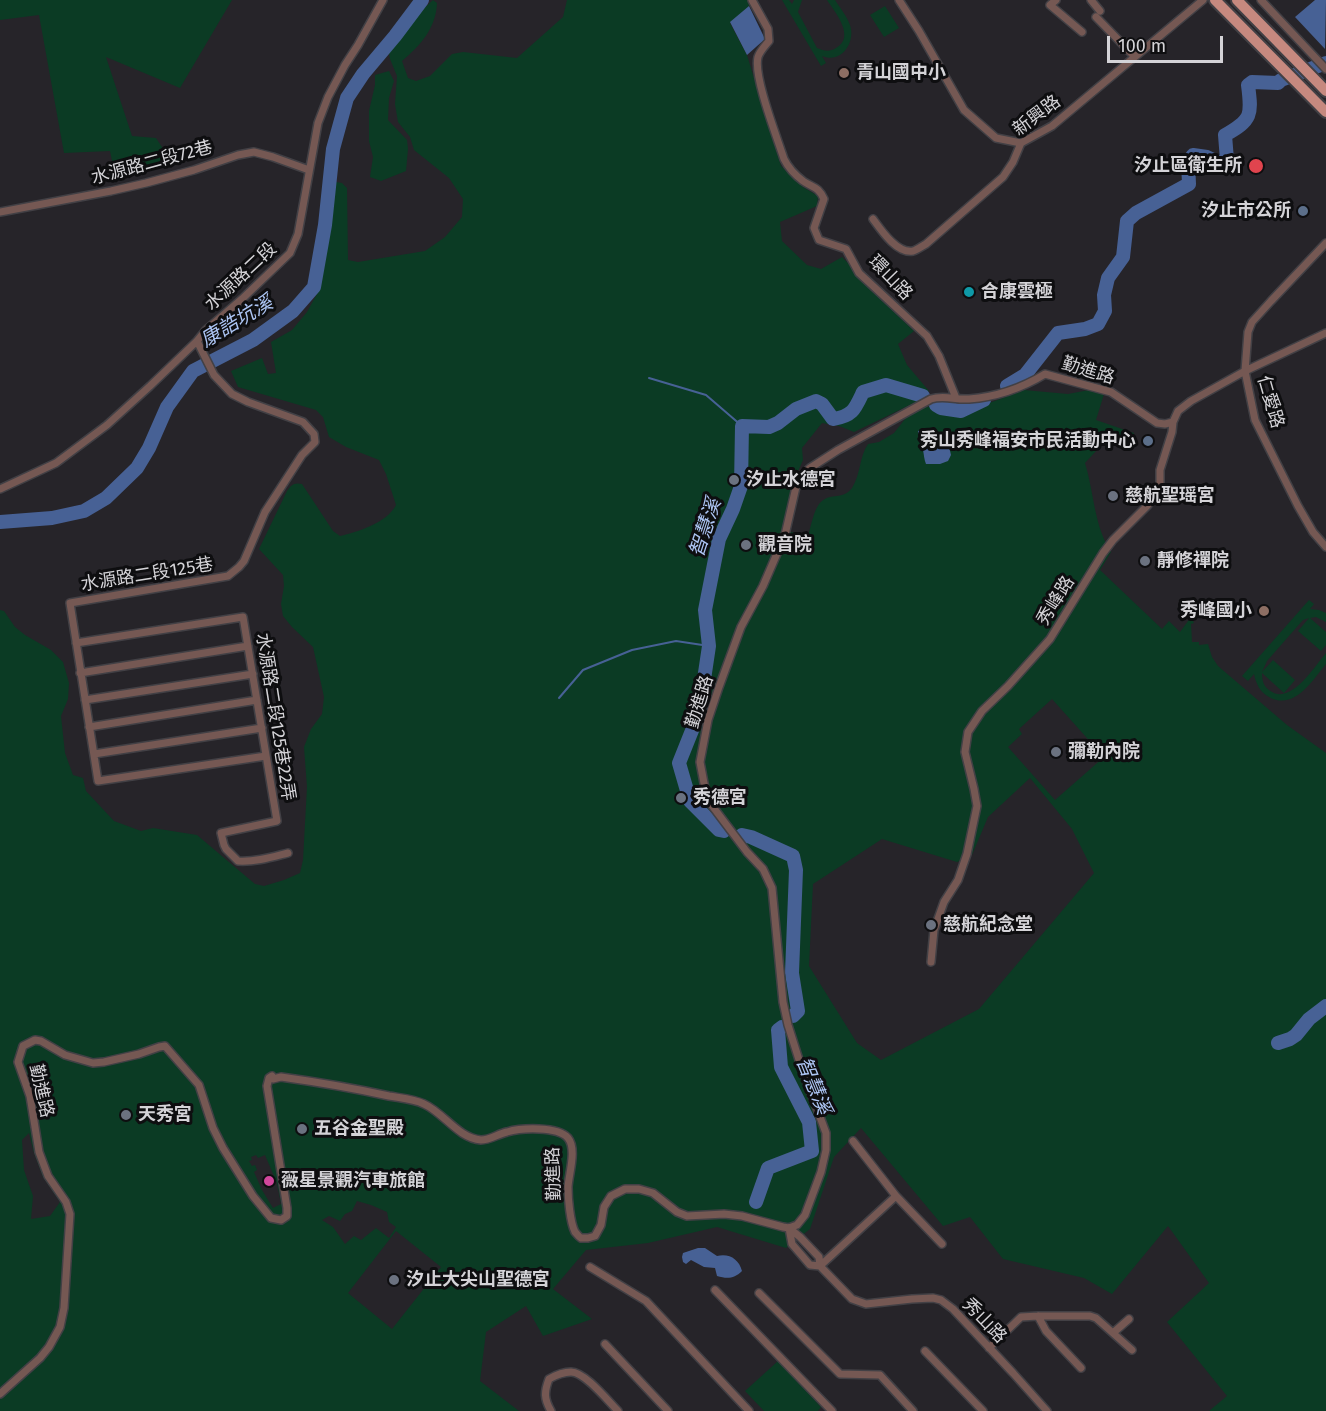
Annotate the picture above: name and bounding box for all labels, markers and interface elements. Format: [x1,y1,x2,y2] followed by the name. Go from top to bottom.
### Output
[1110,24,1226,62] scale bar
[1118,35,1166,57] text: 100 m
[856,62,946,84] place label: 青山國中小
[837,66,851,80] marker: 青山國中小
[1009,91,1065,141] street label: 新興路
[89,136,215,190] street label: 水源路二段72巷
[1134,155,1242,177] place label: 汐止區衛生所
[1247,157,1265,175] marker: 汐止區衛生所
[1201,200,1291,222] place label: 汐止市公所
[1296,204,1310,218] marker: 汐止市公所
[201,238,281,316] street label: 水源路二段
[863,251,917,305] street label: 環山路
[981,281,1053,303] place label: 合康雲極
[962,285,976,299] marker: 合康雲極
[197,291,277,353] water label: 康誥坑溪
[1059,353,1117,389] street label: 勤進路
[1252,373,1288,431] street label: 仁愛路
[920,430,1136,452] place label: 秀山秀峰福安市民活動中心
[1141,434,1155,448] marker: 秀山秀峰福安市民活動中心
[746,469,836,491] place label: 汐止水德宮
[727,473,741,487] marker: 汐止水德宮
[1125,485,1215,507] place label: 慈航聖瑶宮
[1106,489,1120,503] marker: 慈航聖瑶宮
[685,496,727,560] water label: 智慧溪
[758,534,812,556] place label: 觀音院
[739,538,753,552] marker: 觀音院
[1157,550,1229,572] place label: 靜修禪院
[79,554,215,596] street label: 水源路二段125巷
[1138,554,1152,568] marker: 靜修禪院
[1033,572,1079,630] street label: 秀峰路
[1180,600,1252,622] place label: 秀峰國小
[1257,604,1271,618] marker: 秀峰國小
[251,632,299,802] street label: 水源路二段125巷22弄
[682,673,718,731] street label: 勤進路
[1068,741,1140,763] place label: 彌勒內院
[1049,745,1063,759] marker: 彌勒內院
[693,787,747,809] place label: 秀德宮
[674,791,688,805] marker: 秀德宮
[943,914,1033,936] place label: 慈航紀念堂
[924,918,938,932] marker: 慈航紀念堂
[791,1054,835,1118] water label: 智慧溪
[24,1062,58,1120] street label: 勤進路
[138,1104,192,1126] place label: 天秀宮
[119,1108,133,1122] marker: 天秀宮
[314,1118,404,1140] place label: 五谷金聖殿
[295,1122,309,1136] marker: 五谷金聖殿
[542,1147,566,1201] street label: 勤進路
[281,1170,425,1192] place label: 薇星景觀汽車旅館
[262,1174,276,1188] marker: 薇星景觀汽車旅館
[406,1269,550,1291] place label: 汐止大尖山聖德宮
[387,1273,401,1287] marker: 汐止大尖山聖德宮
[957,1294,1011,1348] street label: 秀山路

